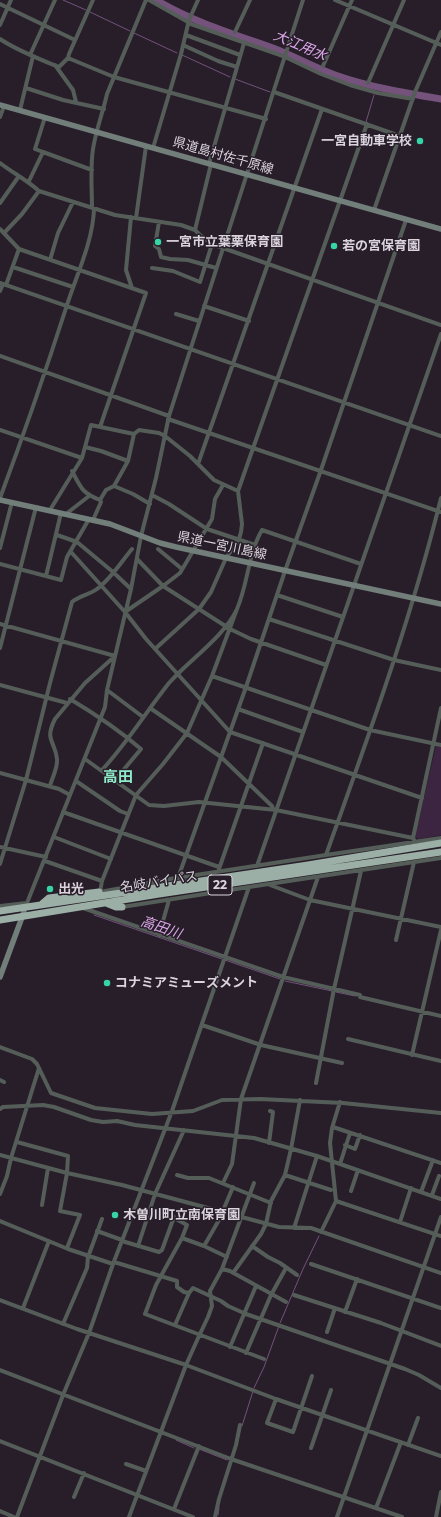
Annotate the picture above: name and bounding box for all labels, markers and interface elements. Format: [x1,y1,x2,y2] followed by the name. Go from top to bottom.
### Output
[271,27,329,65] water label: 大江用水
[321,133,412,149] place label: 一宮自動車学校
[171,134,275,178] street label: 県道島村佐千原線
[415,136,425,146] marker: 一宮自動車学校
[166,234,283,250] place label: 一宮市立葉栗保育園
[153,237,163,247] marker: 一宮市立葉栗保育園
[342,238,420,254] place label: 若の宮保育園
[329,241,339,251] marker: 若の宮保育園
[176,529,268,563] street label: 県道一宮川島線
[103,769,133,787] district label: 高田
[119,868,199,896] street label: 名岐バイパス
[208,875,232,895] road number: 22
[58,881,84,897] place label: 出光
[45,884,55,894] marker: 出光
[138,913,184,943] water label: 高田川
[115,975,258,991] place label: コナミアミューズメント
[102,978,112,988] marker: コナミアミューズメント
[123,1207,240,1223] place label: 木曽川町立南保育園
[110,1210,120,1220] marker: 木曽川町立南保育園

